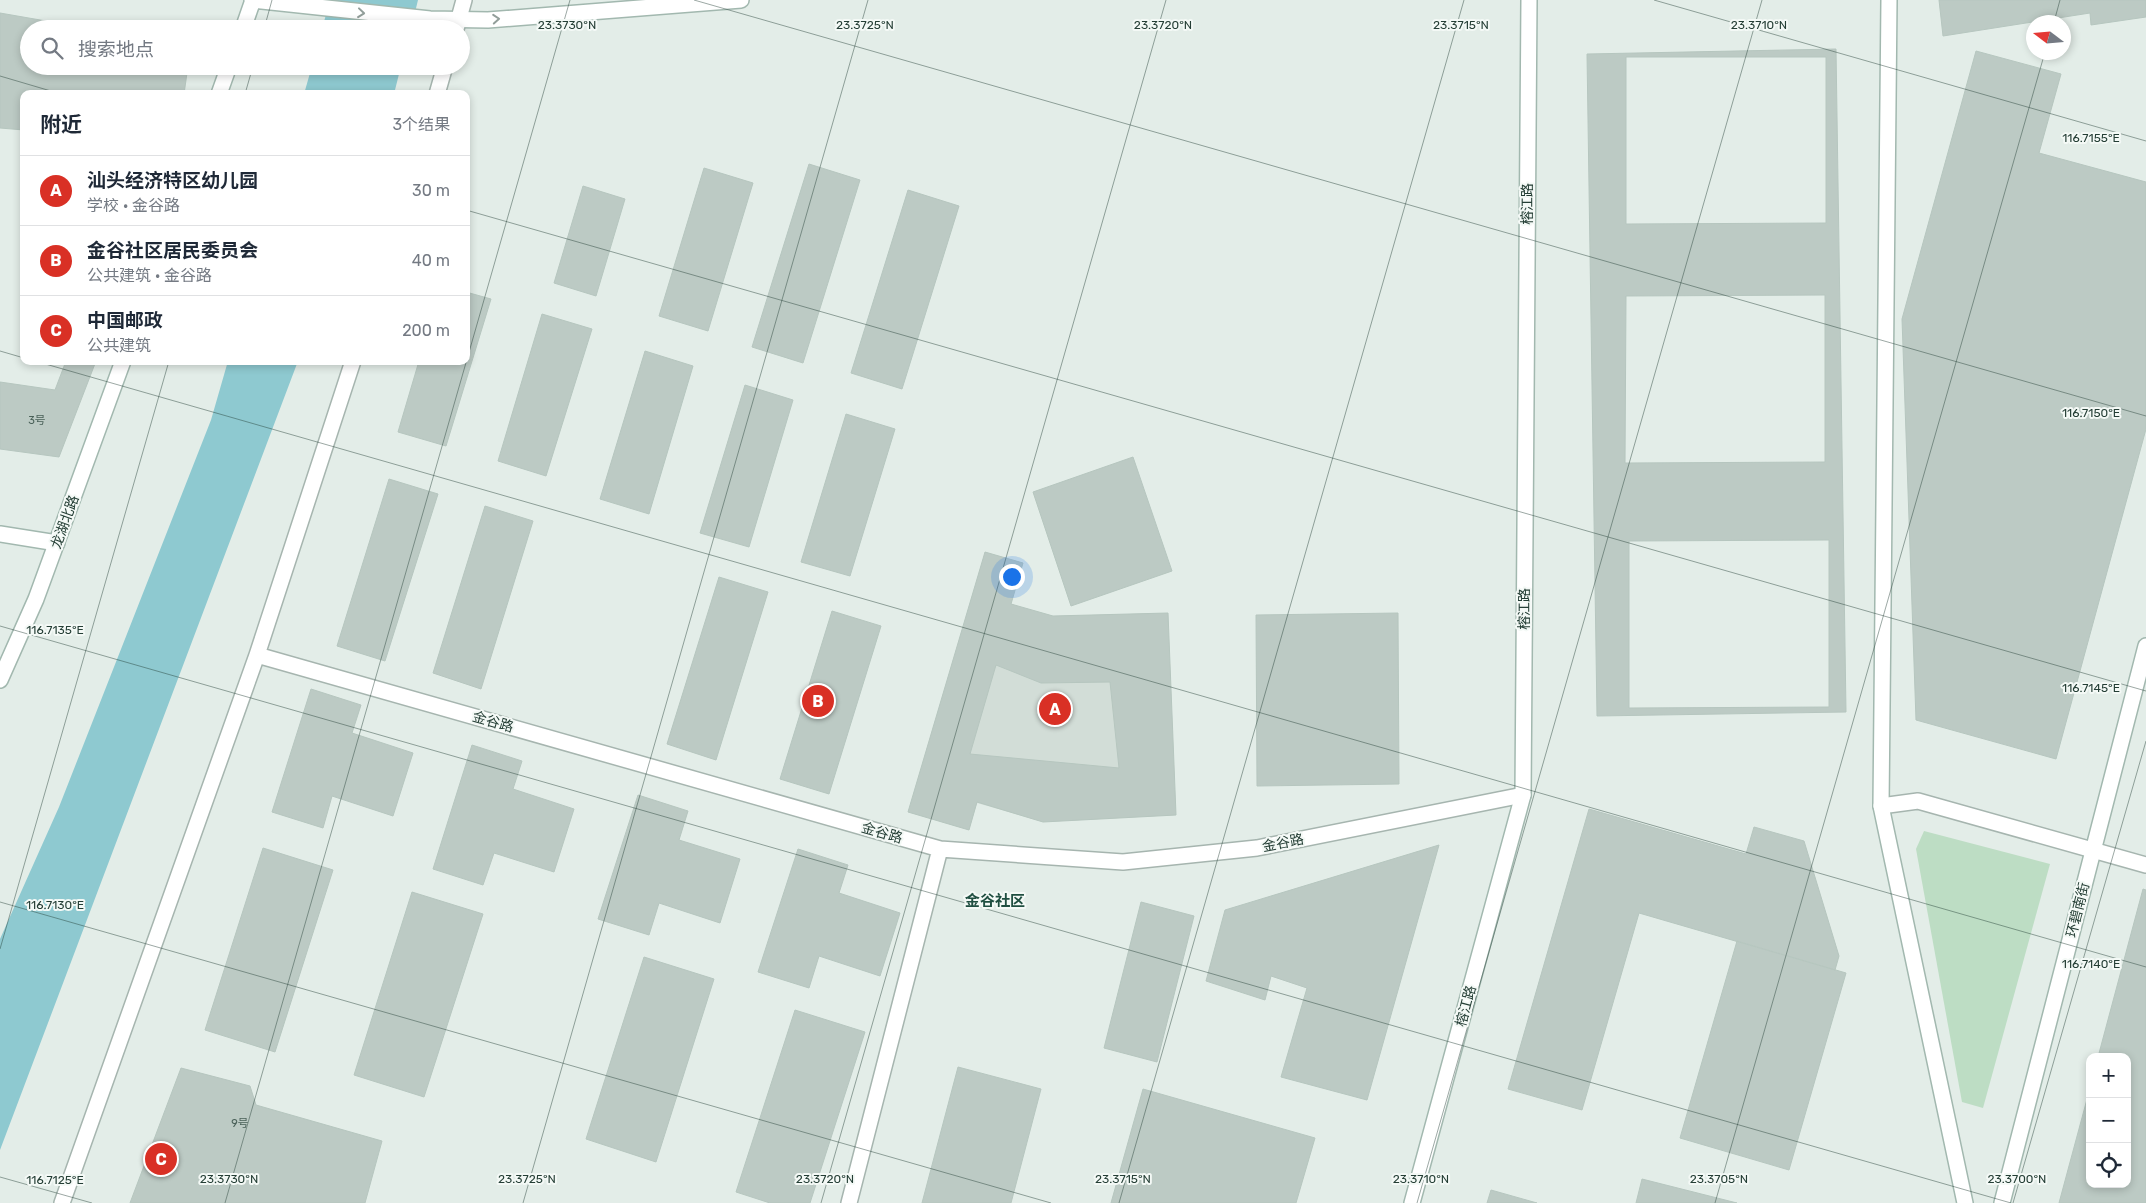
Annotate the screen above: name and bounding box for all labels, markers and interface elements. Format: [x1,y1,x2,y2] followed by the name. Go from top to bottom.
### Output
[358,7,366,18] one-way arrow
[492,14,500,25] one-way arrow
[2026,15,2071,60] north arrow
[538,18,596,32] text: 23.3730°N
[836,18,894,32] text: 23.3725°N
[1134,18,1192,32] text: 23.3720°N
[1433,18,1489,32] text: 23.3715°N
[1731,18,1787,32] text: 23.3710°N
[20,20,470,75] search box
[38,34,66,62] icon: search
[78,38,154,61] text: 搜索地点
[40,112,82,137] text: 附近
[392,115,450,134] text: 3个结果
[2062,131,2120,145] text: 116.7155°E
[87,169,258,192] text: 汕头经济特区幼儿园
[50,181,62,200] text: A
[412,181,450,200] text: 30 m
[1519,183,1536,225] street label: 榕江路
[87,196,180,215] text: 学校 · 金谷路
[87,239,258,262] text: 金谷社区居民委员会
[50,251,62,270] text: B
[412,251,450,270] text: 40 m
[87,266,212,285] text: 公共建筑 · 金谷路
[87,309,163,332] text: 中国邮政
[50,321,62,340] text: C
[402,321,450,340] text: 200 m
[87,336,151,355] text: 公共建筑
[2062,406,2120,420] text: 116.7150°E
[28,414,46,427] house number: 3号
[47,493,83,551] street label: 龙湖北路
[999,564,1025,590] your location
[1516,588,1533,630] street label: 榕江路
[26,623,84,637] text: 116.7135°E
[2062,681,2120,695] text: 116.7145°E
[802,682,834,720] pin: B
[1039,690,1071,728] pin: A
[470,708,516,736] street label: 金谷路
[859,819,905,847] street label: 金谷路
[1261,831,1305,855] street label: 金谷路
[2063,881,2093,939] street label: 环碧南街
[965,892,1025,910] district label: 金谷社区
[26,898,84,912] text: 116.7130°E
[2062,957,2120,971] text: 116.7140°E
[1452,984,1480,1028] street label: 榕江路
[2086,1053,2131,1188] map controls
[2086,1053,2131,1098] button: +
[2086,1098,2131,1143] button: −
[231,1117,249,1130] house number: 9号
[145,1140,177,1178] pin: C
[2086,1143,2131,1188] button: locate
[200,1172,258,1186] text: 23.3730°N
[498,1172,556,1186] text: 23.3725°N
[796,1172,854,1186] text: 23.3720°N
[1095,1172,1151,1186] text: 23.3715°N
[1393,1172,1449,1186] text: 23.3710°N
[1690,1172,1748,1186] text: 23.3705°N
[1988,1172,2046,1186] text: 23.3700°N
[26,1173,84,1187] text: 116.7125°E

